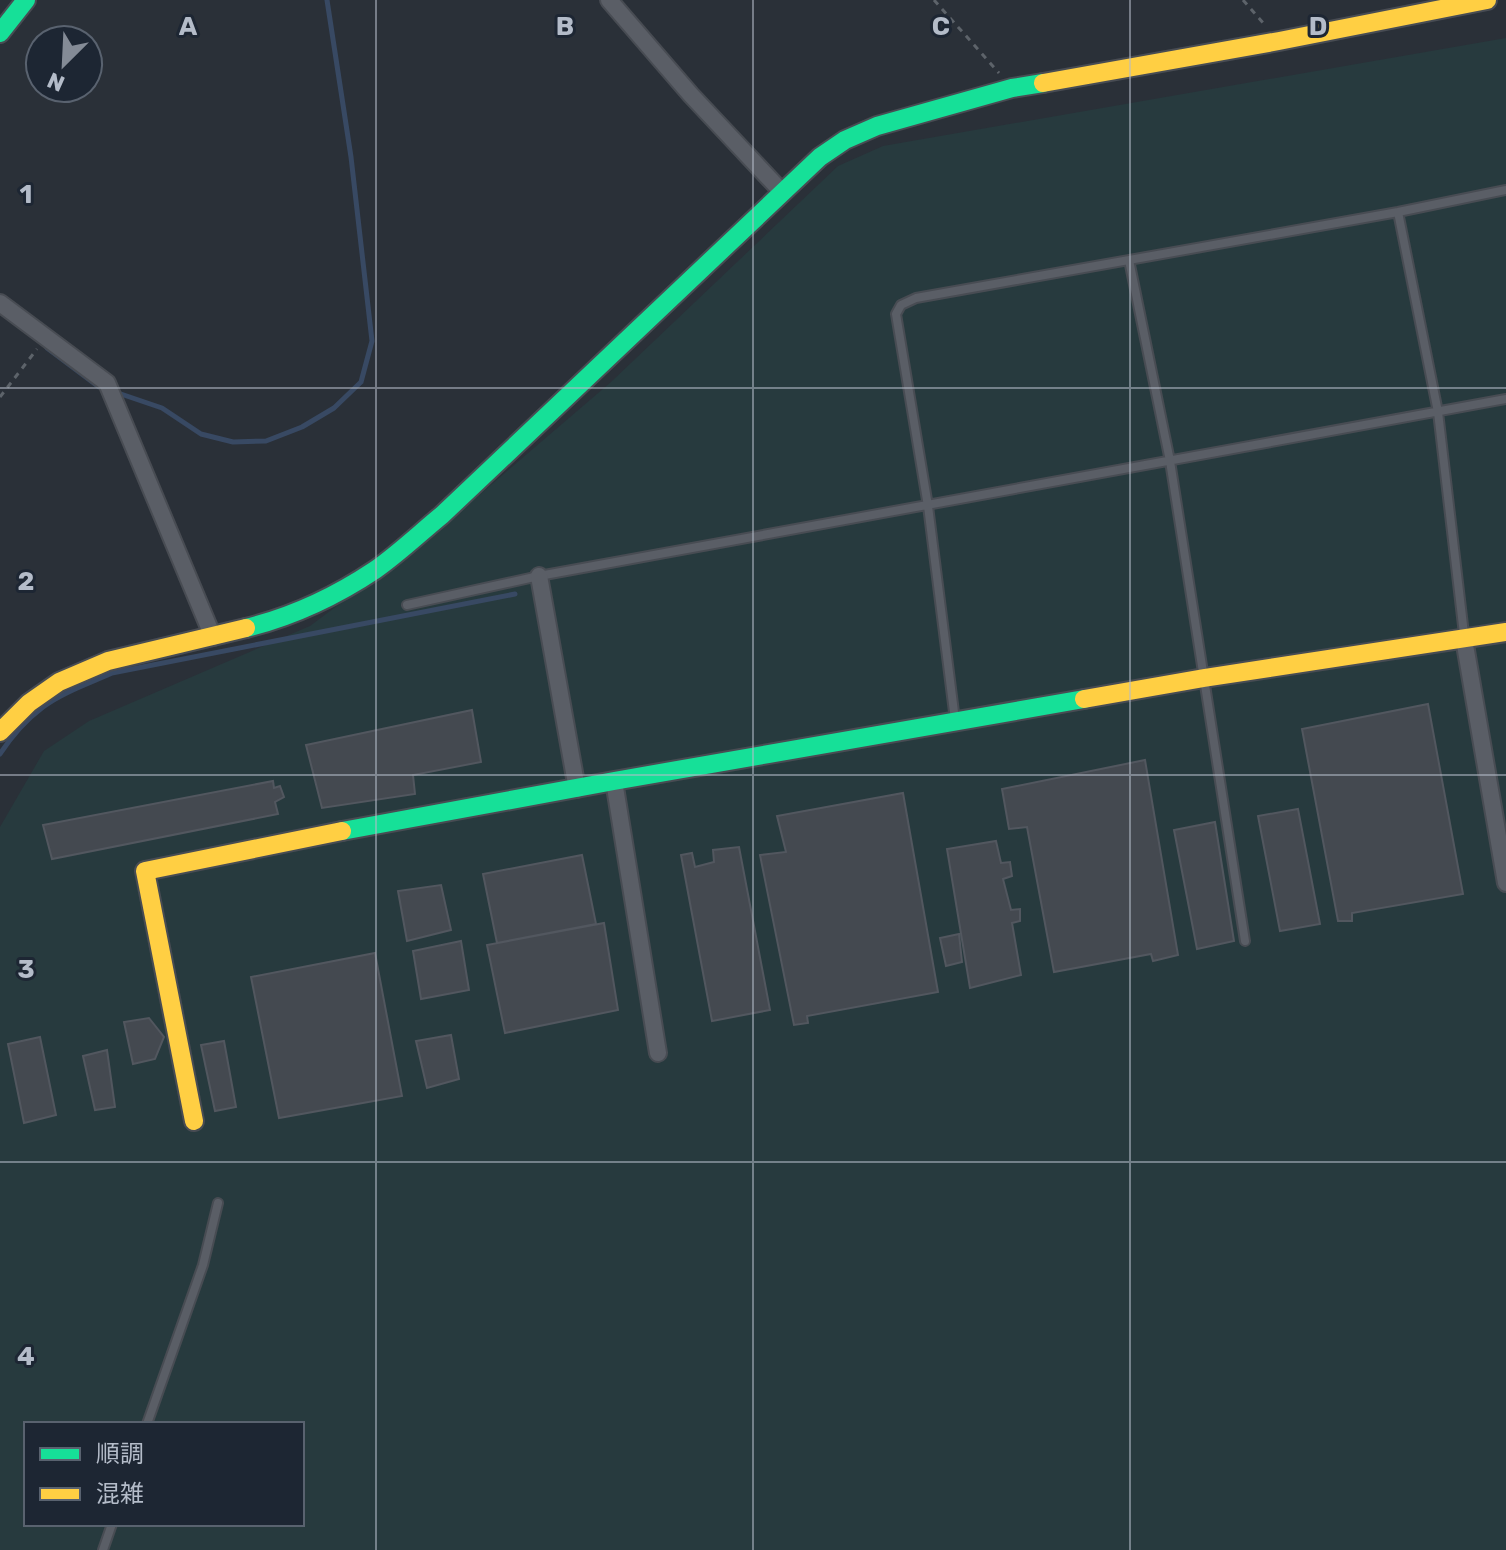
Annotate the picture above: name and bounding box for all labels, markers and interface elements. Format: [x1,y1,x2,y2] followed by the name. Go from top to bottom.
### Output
[179,11,198,42] text: A
[556,11,574,42] text: B
[932,11,950,42] text: C
[1309,11,1327,42] text: D
[24,24,104,104] north arrow
[43,66,69,97] text: N
[20,179,32,210] text: 1
[18,566,34,597] text: 2
[17,954,35,985] text: 3
[17,1341,35,1372] text: 4
[24,1422,304,1526] legend
[96,1440,144,1468] text: 順調
[96,1480,144,1508] text: 混雑

